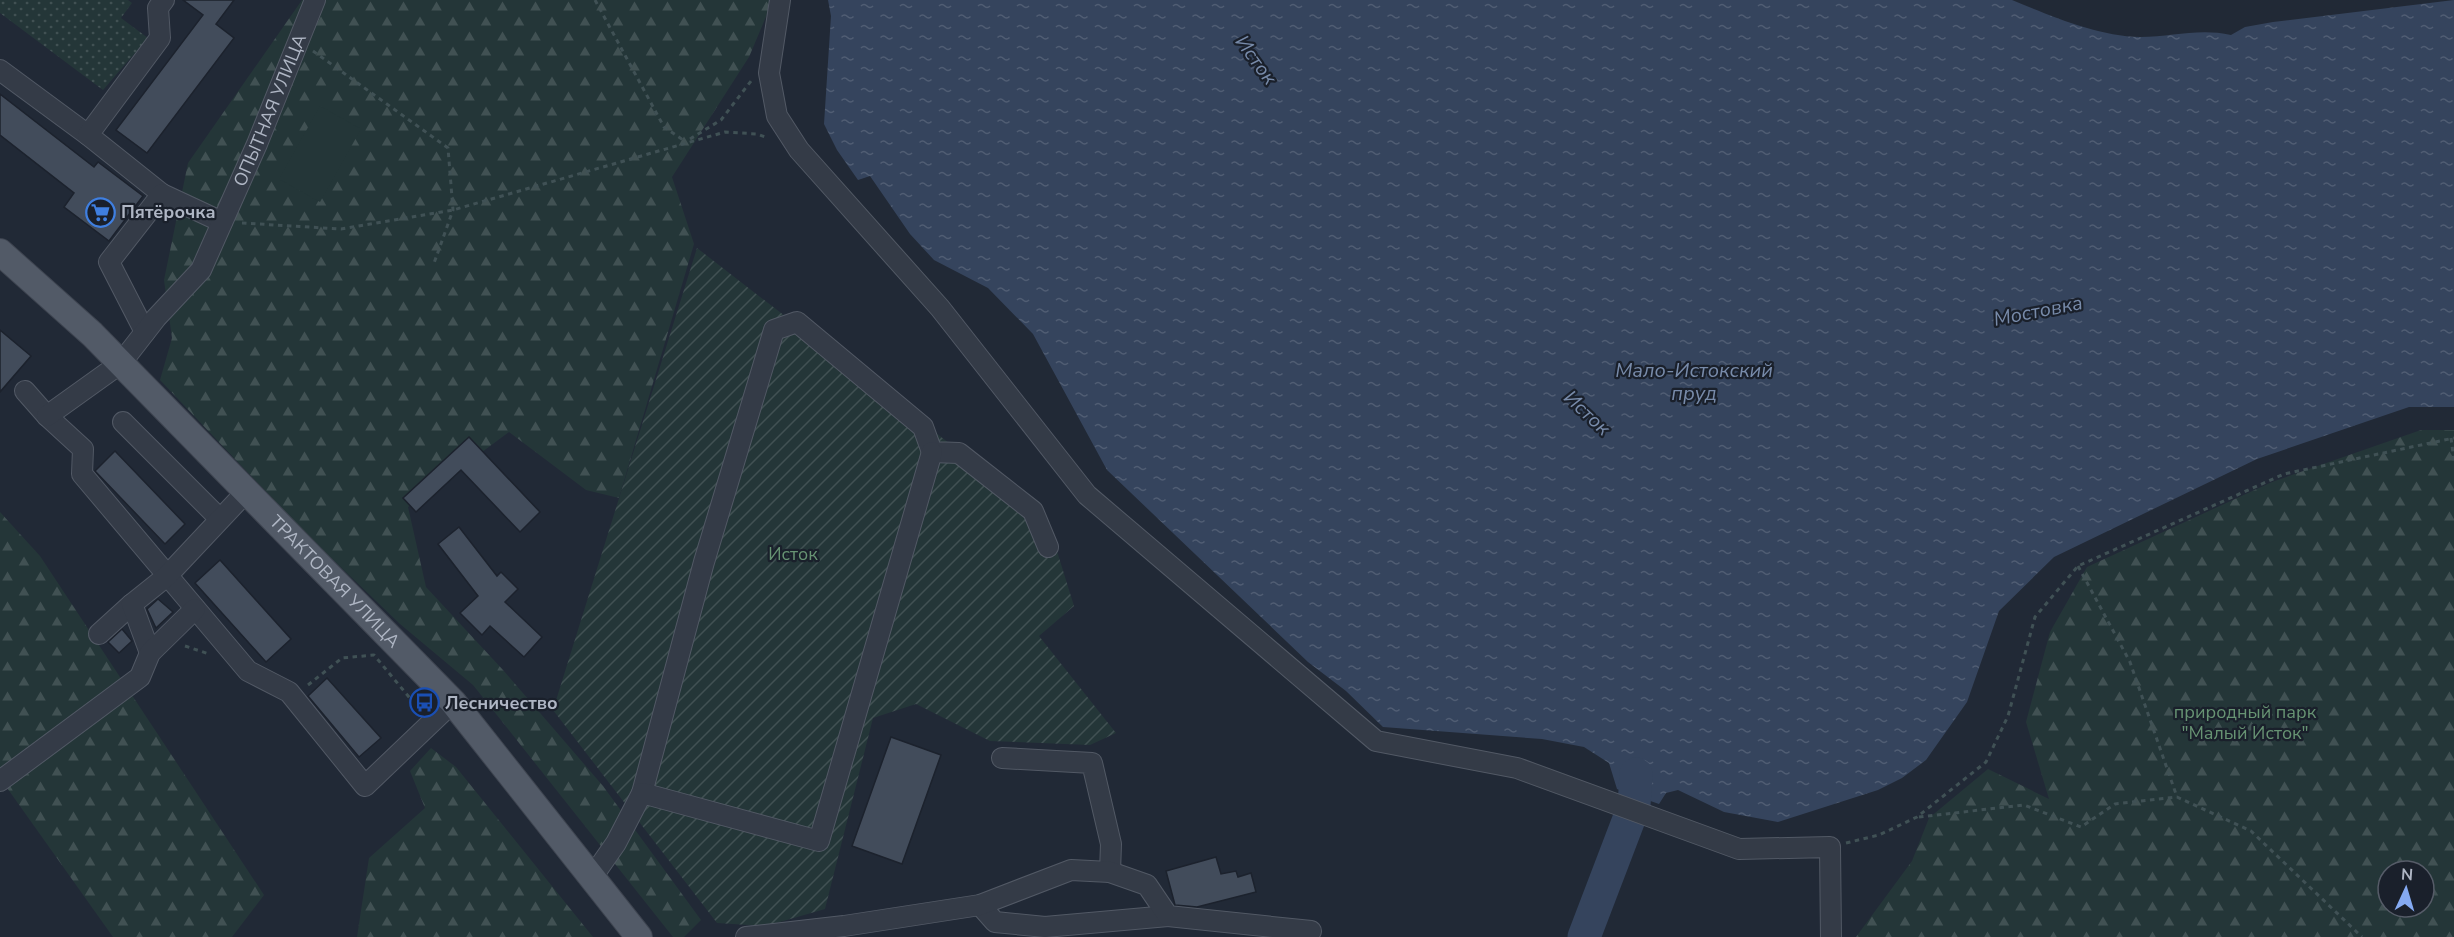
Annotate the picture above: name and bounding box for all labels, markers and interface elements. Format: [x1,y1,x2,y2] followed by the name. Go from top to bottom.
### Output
[228,30,312,190] street label: ОПЫТНАЯ УЛИЦА
[1229,30,1283,91] water label: Исток
[84,196,116,228] supermarket icon: Пятёрочка
[121,200,216,224] place label: Пятёрочка
[1991,289,2085,333] water label: Мостовка
[1615,357,1773,407] water label: Мало-Истокский пруд
[1558,384,1617,442] water label: Исток
[264,510,405,653] street label: ТРАКТОВАЯ УЛИЦА
[768,542,818,566] park label: Исток
[408,687,440,719] bus stop icon: Лесничество
[445,691,558,715] place label: Лесничество
[2174,700,2317,745] park label: природный парк "Малый Исток"
[2376,859,2436,919] north arrow
[2400,864,2414,886] text: N

